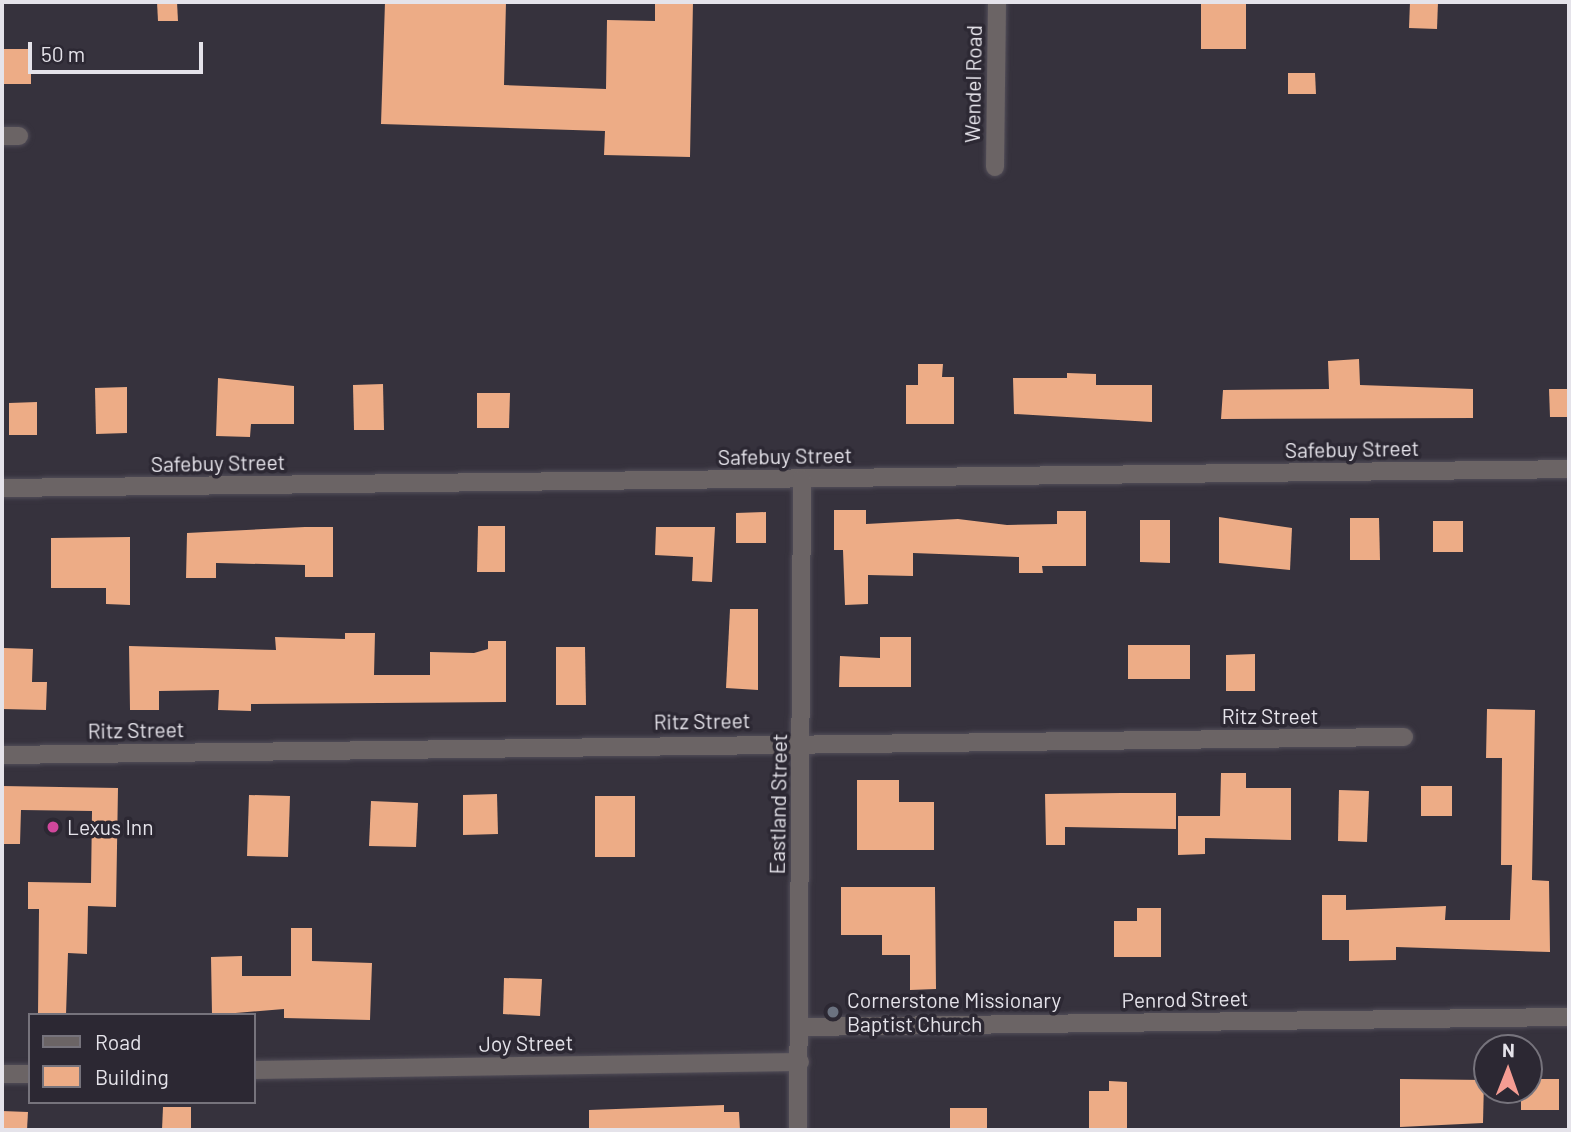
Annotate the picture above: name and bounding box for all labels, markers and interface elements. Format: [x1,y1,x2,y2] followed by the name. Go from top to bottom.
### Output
[959,25,987,143] street label: Wendel Road
[32,28,206,72] scale bar
[41,41,85,66] text: 50 m
[1285,435,1419,463] street label: Safebuy Street
[718,442,852,470] street label: Safebuy Street
[151,449,285,477] street label: Safebuy Street
[1222,703,1318,729] street label: Ritz Street
[653,708,751,734] street label: Ritz Street
[87,717,185,743] street label: Ritz Street
[764,733,792,875] street label: Eastland Street
[67,814,153,840] place label: Lexus Inn
[45,819,61,835] marker: Lexus Inn
[1122,985,1248,1013] street label: Penrod Street
[847,987,1061,1037] place label: Cornerstone Missionary Baptist Church
[825,1004,841,1020] marker: Cornerstone Missionary Baptist Church
[28,1013,256,1104] legend
[95,1029,141,1054] text: Road
[479,1030,573,1056] street label: Joy Street
[1473,1034,1543,1104] north arrow
[1502,1038,1515,1061] text: N
[95,1064,169,1089] text: Building

